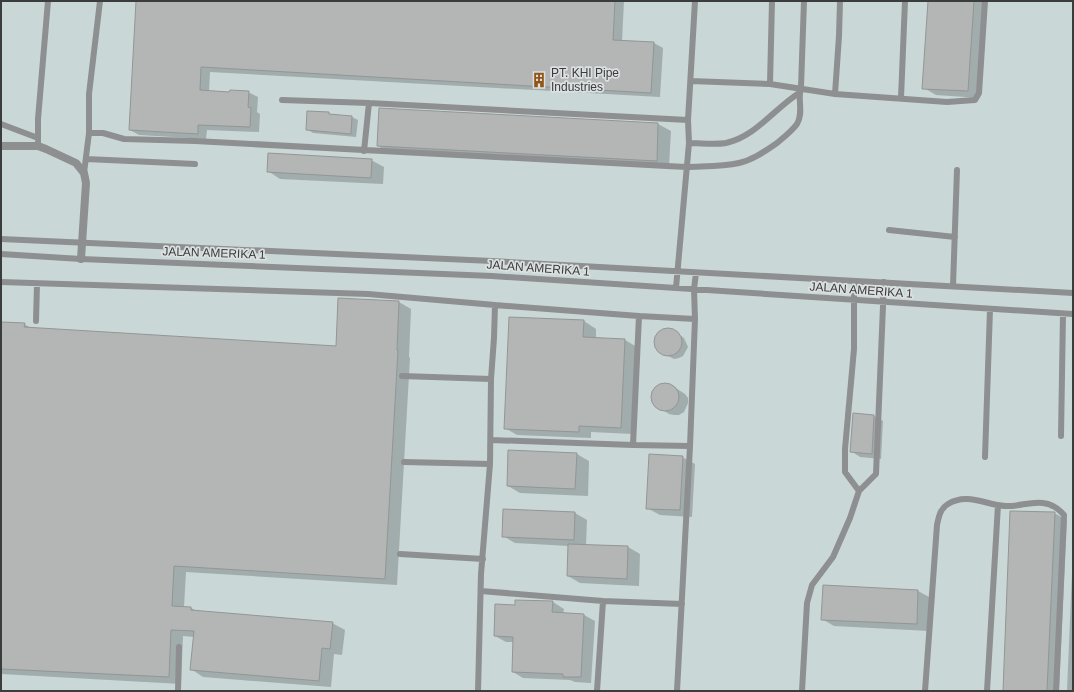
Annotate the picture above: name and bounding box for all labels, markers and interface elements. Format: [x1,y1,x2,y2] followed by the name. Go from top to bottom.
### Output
[551,66,619,94] place label: PT. KHI Pipe Industries
[530,71,548,89] building icon: PT. KHI Pipe Industries
[162,244,266,262] street label: JALAN AMERIKA 1
[486,257,590,279] street label: JALAN AMERIKA 1
[809,279,913,301] street label: JALAN AMERIKA 1

